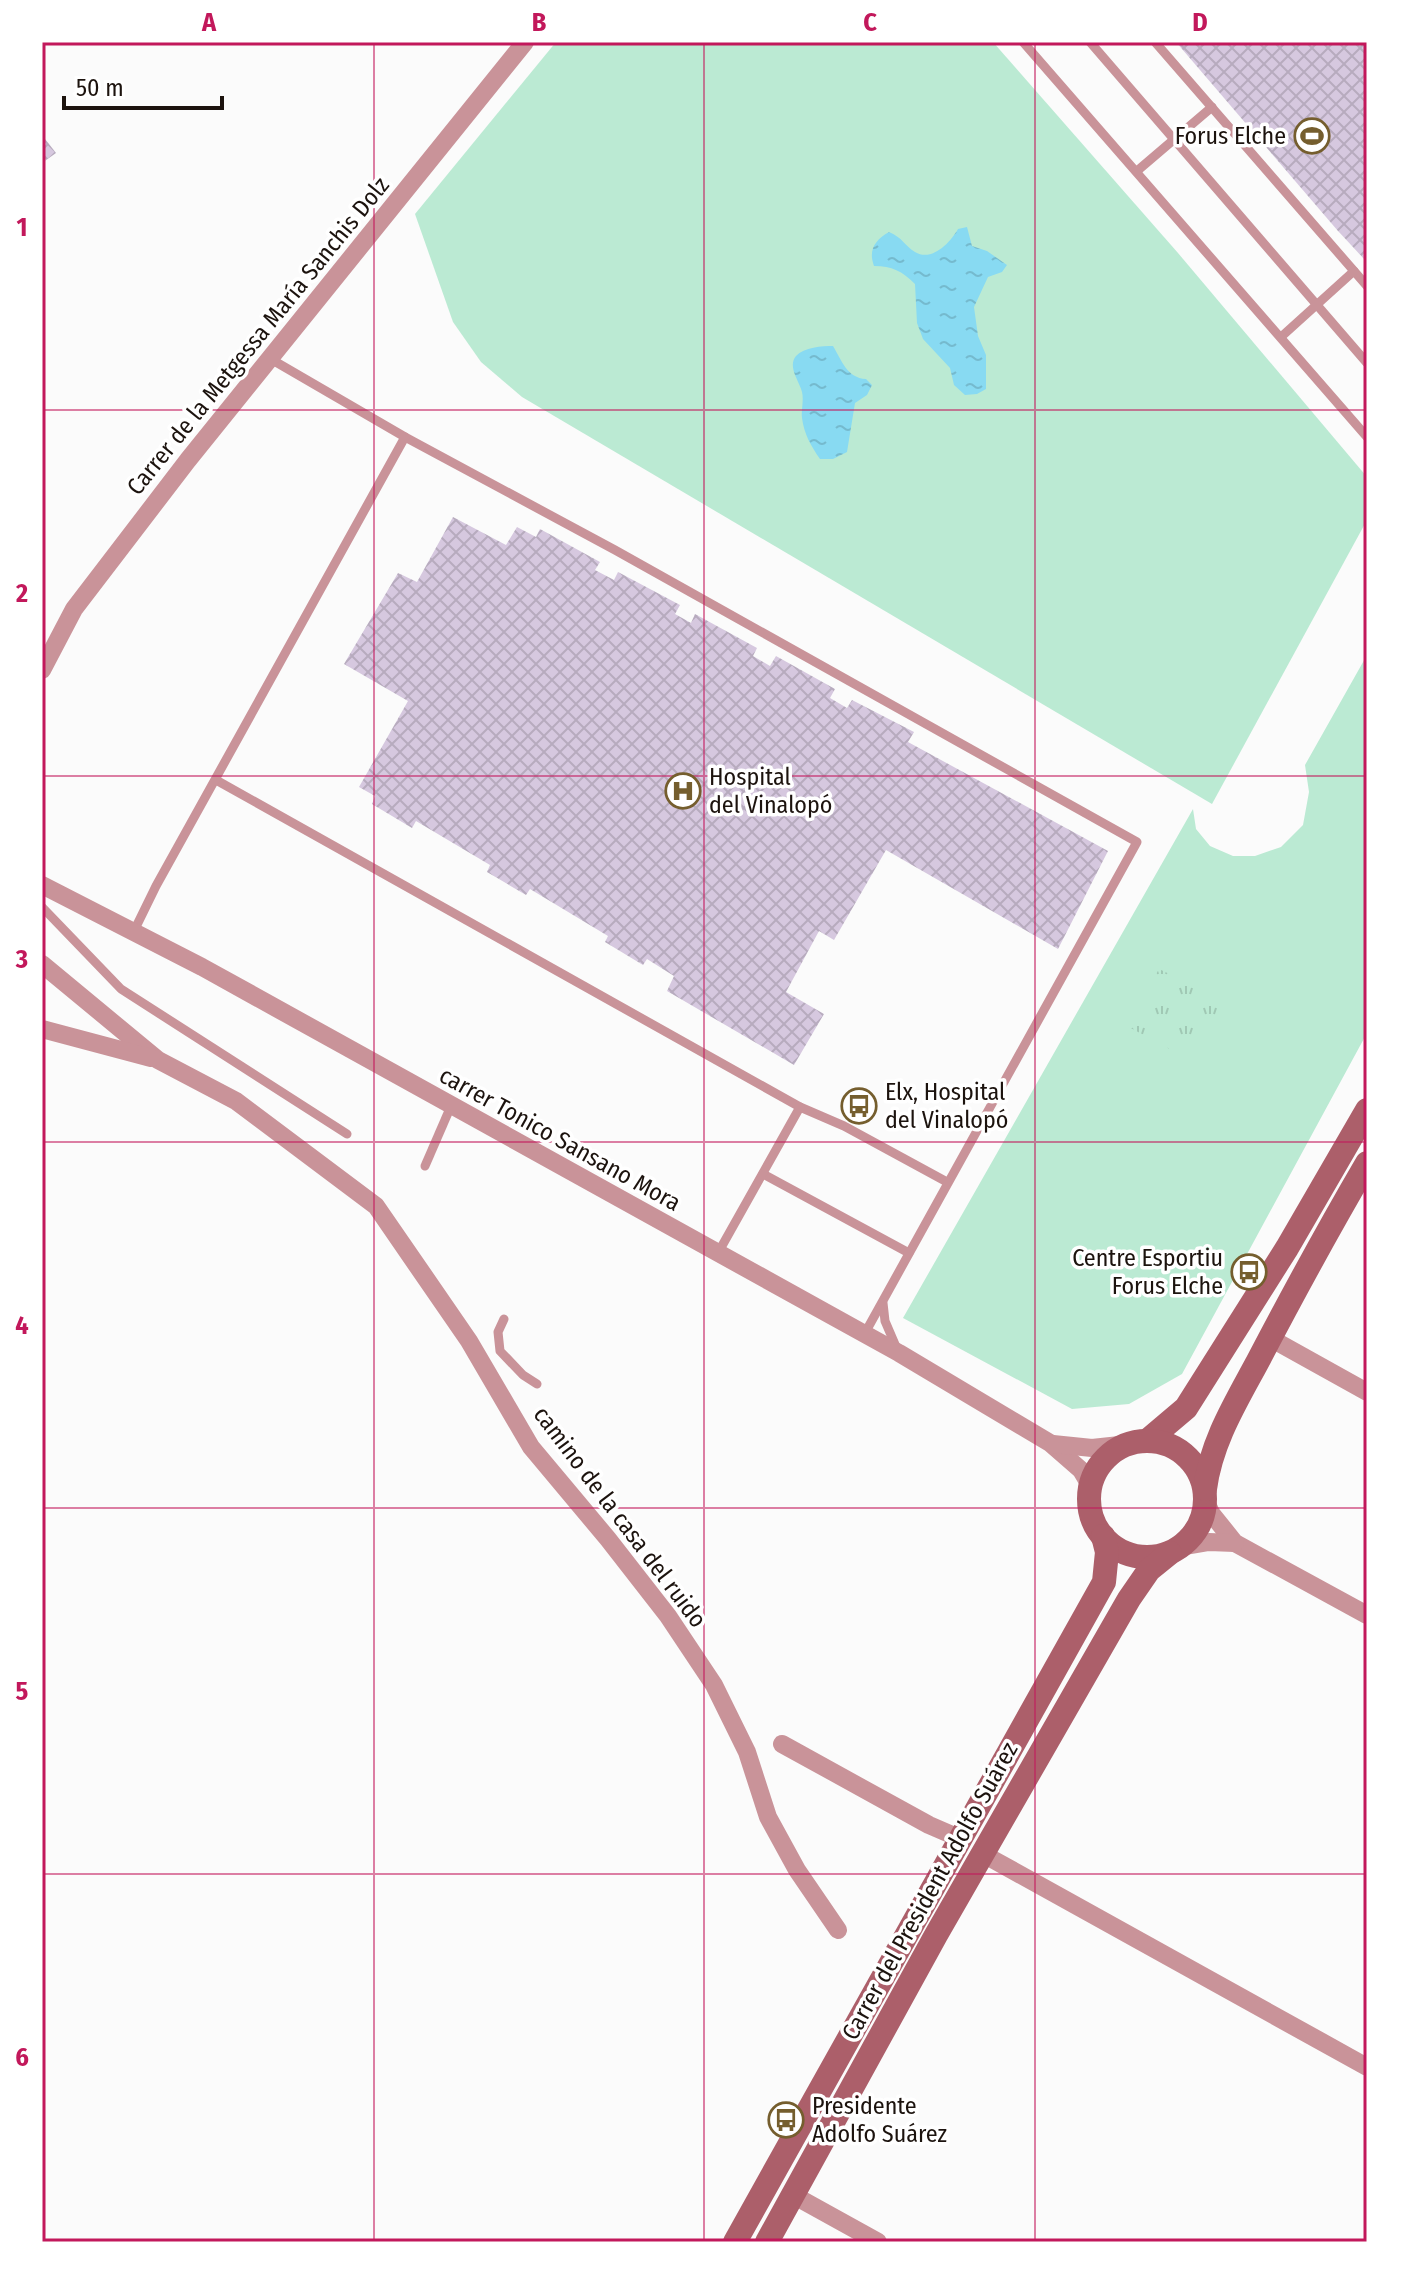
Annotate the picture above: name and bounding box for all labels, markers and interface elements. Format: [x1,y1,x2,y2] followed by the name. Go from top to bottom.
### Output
[201,7,217,38] text: A
[532,7,547,38] text: B
[863,7,877,38] text: C
[1192,7,1208,38] text: D
[64,60,222,110] scale bar
[76,74,124,102] text: 50 m
[1293,117,1331,155] sports icon: Forus Elche
[1175,122,1286,150] place label: Forus Elche
[121,171,395,501] street label: Carrer de la Metgessa María Sanchis Dolz
[17,212,28,243] text: 1
[15,578,28,609] text: 2
[709,763,832,819] place label: Hospital del Vinalopó
[664,772,702,810] hospital icon: Hospital del Vinalopó
[15,944,28,975] text: 3
[435,1061,685,1217] street label: carrer Tonico Sansano Mora
[885,1078,1008,1134] place label: Elx, Hospital del Vinalopó
[840,1087,878,1125] bus stop icon: Elx, Hospital del Vinalopó
[1072,1244,1223,1300] place label: Centre Esportiu Forus Elche
[1230,1253,1268,1291] bus stop icon: Centre Esportiu Forus Elche
[15,1310,29,1341] text: 4
[528,1401,712,1633] street label: camino de la casa del ruido
[16,1676,29,1707] text: 5
[836,1737,1024,2045] street label: Carrer del President Adolfo Suárez
[15,2042,29,2073] text: 6
[812,2092,947,2148] place label: Presidente Adolfo Suárez
[767,2101,805,2139] bus stop icon: Presidente Adolfo Suárez

